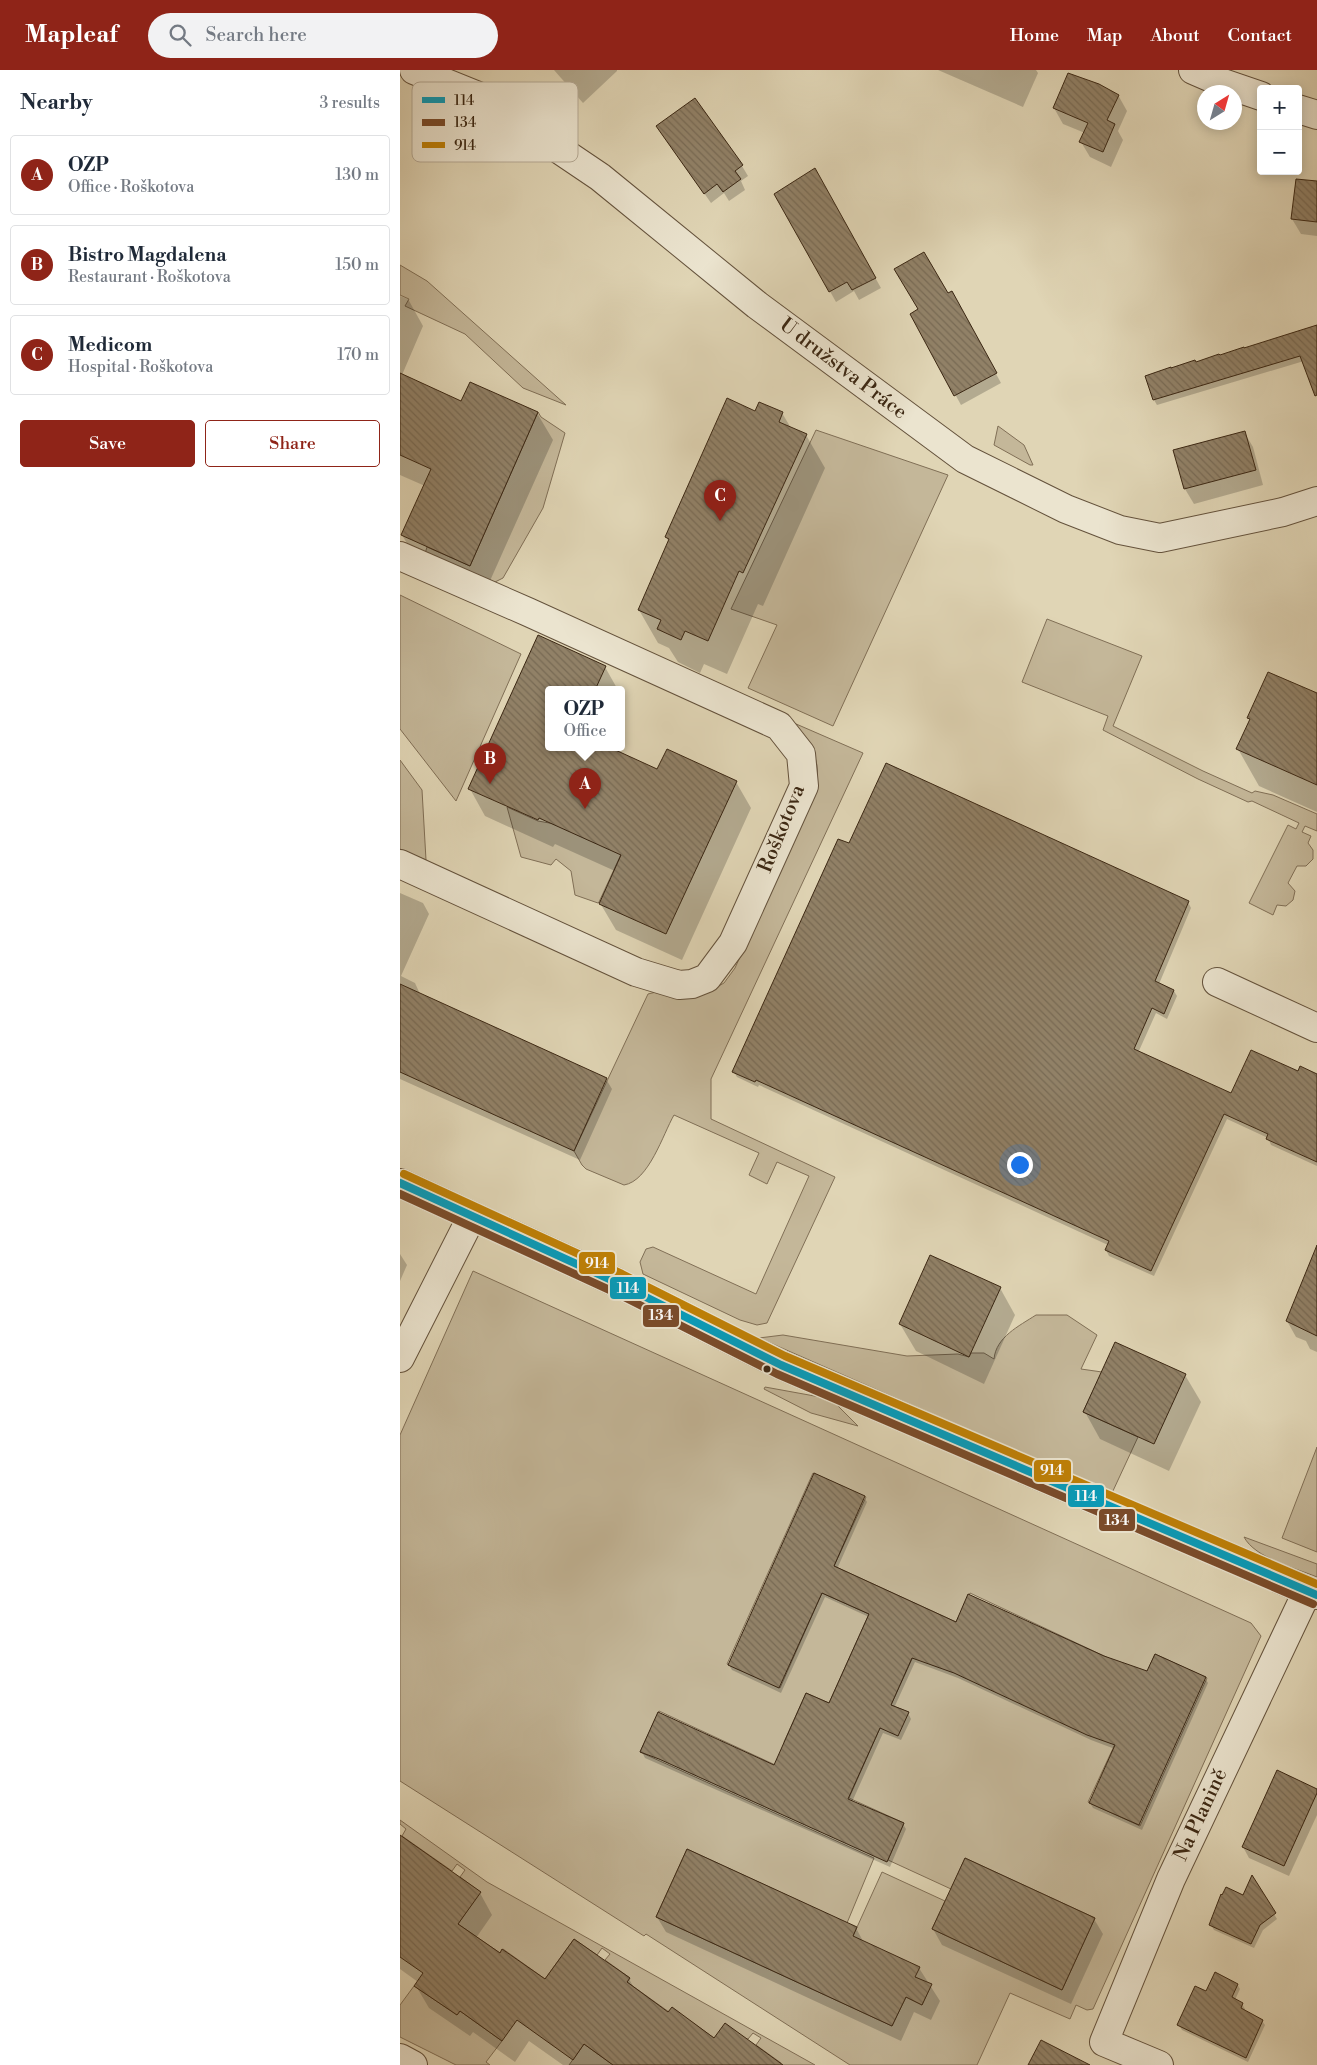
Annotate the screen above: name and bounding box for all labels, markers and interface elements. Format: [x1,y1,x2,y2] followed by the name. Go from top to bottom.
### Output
[148,13,498,58] search box
[25,20,118,50] text: Mapleaf
[166,21,194,49] icon: search
[206,23,307,47] text: Search here
[1010,24,1059,47] text: Home
[1087,24,1123,47] text: Map
[1151,24,1200,47] text: About
[1228,24,1292,47] text: Contact
[412,82,578,162] legend
[1197,85,1242,130] north arrow
[1257,85,1302,175] map controls
[1257,85,1302,130] button: +
[20,90,93,116] text: Nearby
[454,92,474,110] text: 114
[319,93,380,113] text: 3 results
[454,114,476,132] text: 134
[1257,130,1302,175] button: −
[454,137,476,155] text: 914
[68,153,108,177] text: OZP
[31,165,43,185] text: A
[335,165,379,185] text: 130 m
[68,177,194,197] text: Office · Roškotova
[68,243,226,267] text: Bistro Magdalena
[31,255,43,275] text: B
[335,255,379,275] text: 150 m
[68,267,231,287] text: Restaurant · Roškotova
[774,313,912,425] street label: U družstva Práce
[68,333,152,357] text: Medicom
[31,345,43,365] text: C
[337,345,379,365] text: 170 m
[68,357,213,377] text: Hospital · Roškotova
[20,420,195,467] button: Save
[205,420,380,467] button: Share
[704,480,736,521] pin: C
[545,686,625,751] popup
[563,697,604,721] text: OZP
[563,721,607,741] text: Office
[474,743,506,784] pin: B
[569,768,601,809] pin: A
[753,781,811,877] street label: Roškotova
[1007,1152,1033,1178] your location
[578,1251,616,1275] line badge: 914
[585,1255,609,1273] text: 914
[609,1276,647,1300] line badge: 114
[617,1280,639,1298] text: 114
[642,1304,680,1328] line badge: 134
[649,1307,673,1325] text: 134
[762,1364,772,1374] unlabelled marker
[1033,1459,1072,1483] line badge: 914
[1040,1462,1064,1480] text: 914
[1067,1484,1105,1508] line badge: 114
[1075,1488,1097,1506] text: 114
[1098,1508,1136,1532] line badge: 134
[1105,1512,1129,1530] text: 134
[1169,1765,1233,1865] street label: Na Planině

